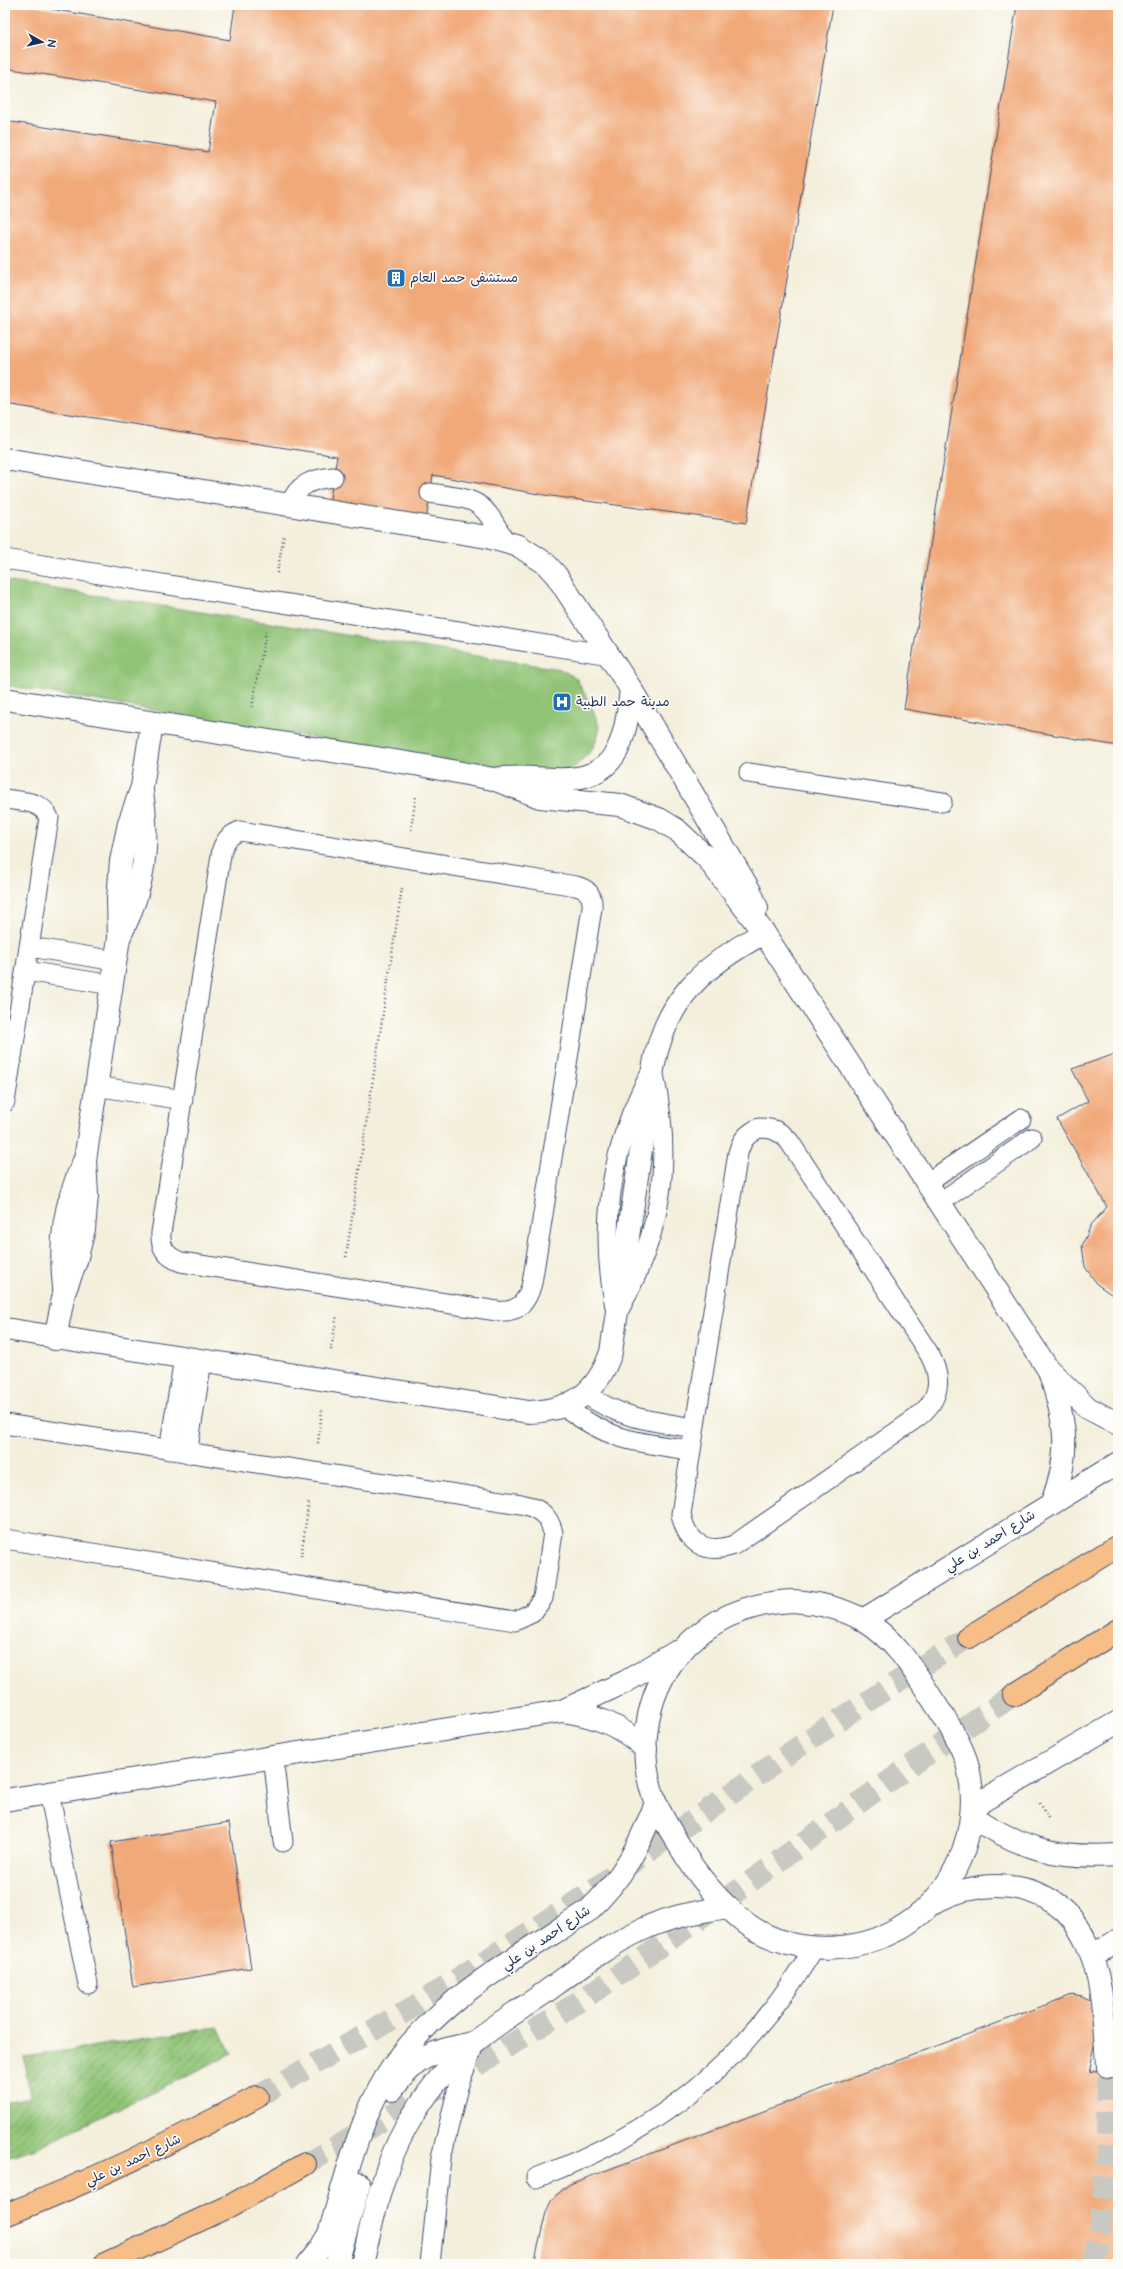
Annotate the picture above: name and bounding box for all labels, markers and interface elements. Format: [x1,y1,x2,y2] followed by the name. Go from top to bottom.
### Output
[22,22,62,62] north arrow
[43,39,59,48] text: N
[385,267,407,289] building icon: مستشفى حمد العام
[410,269,518,288] place label: مستشفى حمد العام
[551,691,573,713] hospital icon: مدينة حمد الطبية
[576,693,670,711] place label: مدينة حمد الطبية
[941,1506,1040,1578] street label: شارع احمد بن علي
[498,1902,595,1976] street label: شارع احمد بن علي
[82,2130,185,2192] street label: شارع احمد بن علي

